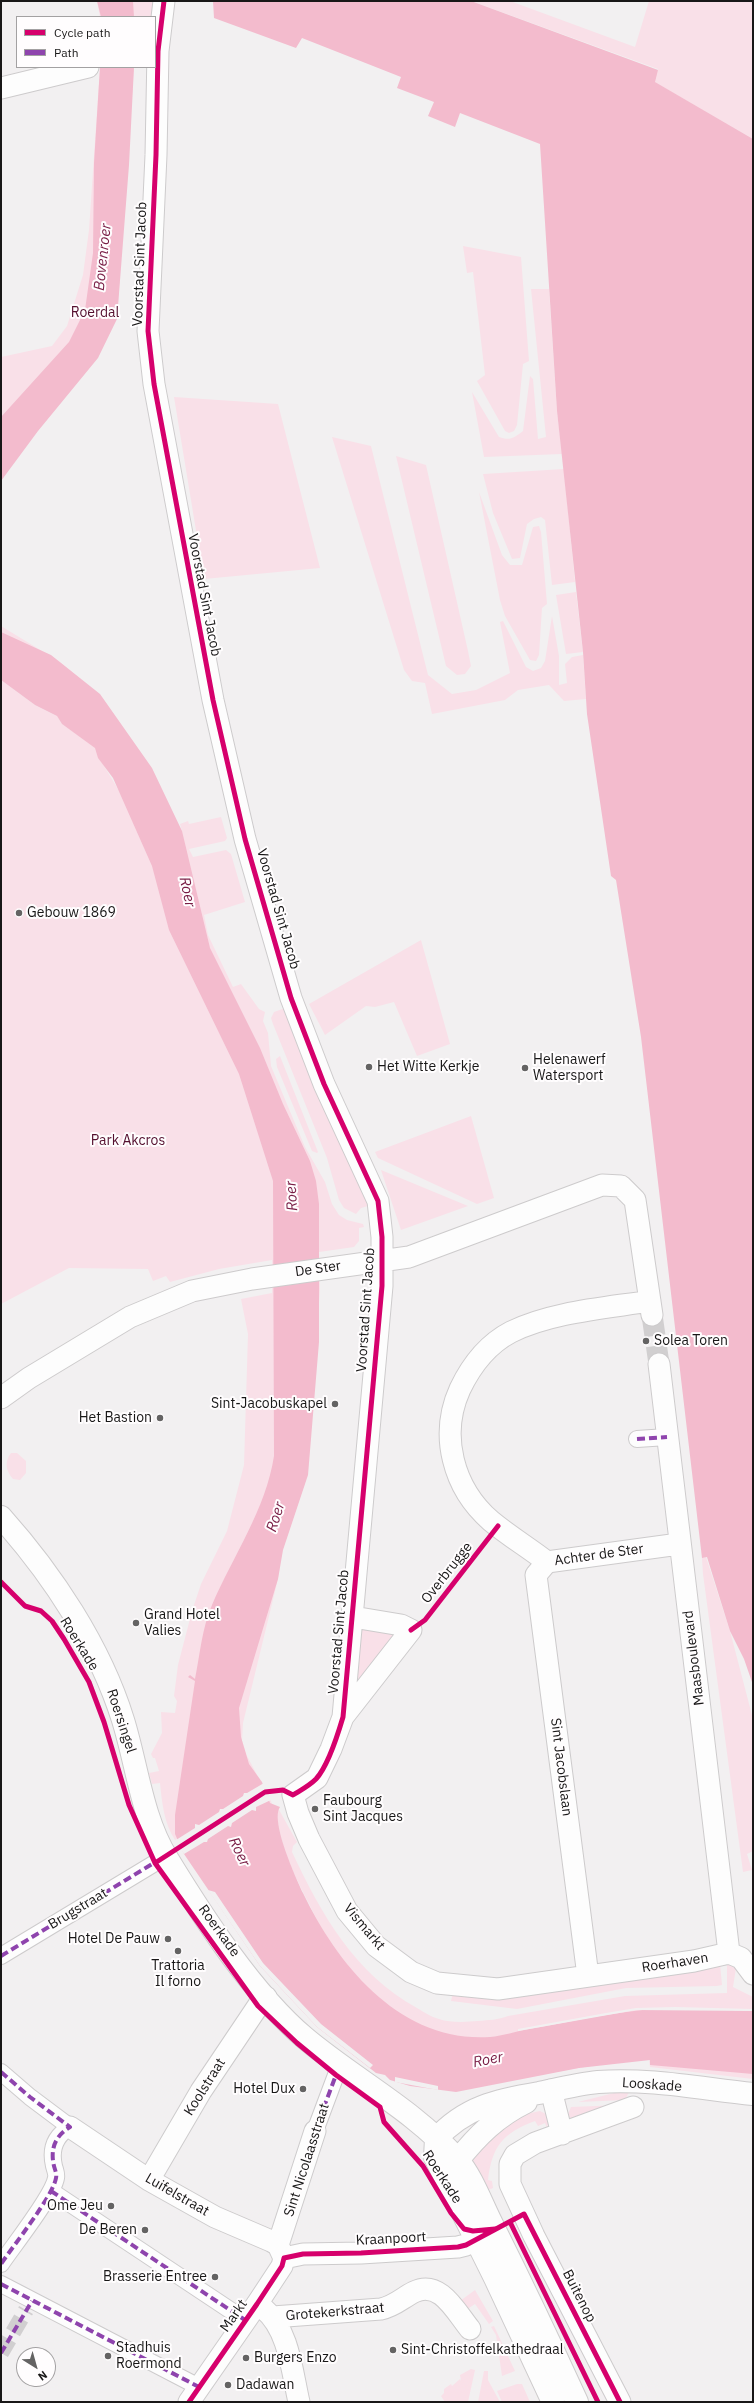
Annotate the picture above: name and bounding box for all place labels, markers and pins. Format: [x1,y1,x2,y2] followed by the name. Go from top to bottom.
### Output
[27,905,116,921] place label: Gebouw 1869
[14,908,24,918] marker: Gebouw 1869
[533,1052,606,1084] place label: Helenawerf Watersport
[377,1059,479,1075] place label: Het Witte Kerkje
[364,1062,374,1072] marker: Het Witte Kerkje
[520,1063,530,1073] marker: Helenawerf Watersport
[654,1333,728,1349] place label: Solea Toren
[641,1336,651,1346] marker: Solea Toren
[211,1396,327,1412] place label: Sint-Jacobuskapel
[330,1399,340,1409] marker: Sint-Jacobuskapel
[79,1410,152,1426] place label: Het Bastion
[155,1413,165,1423] marker: Het Bastion
[144,1607,220,1640] place label: Grand Hotel Valies
[131,1618,141,1628] marker: Grand Hotel Valies
[323,1793,403,1826] place label: Faubourg Sint Jacques
[310,1804,320,1814] marker: Faubourg Sint Jacques
[68,1931,160,1947] place label: Hotel De Pauw
[163,1934,173,1944] marker: Hotel De Pauw
[173,1946,183,1956] marker: Trattoria Il forno
[151,1958,205,1990] place label: Trattoria Il forno
[233,2081,295,2097] place label: Hotel Dux
[298,2084,308,2094] marker: Hotel Dux
[47,2198,103,2214] place label: Ome Jeu
[106,2201,116,2211] marker: Ome Jeu
[79,2222,137,2238] place label: De Beren
[140,2225,150,2235] marker: De Beren
[103,2269,207,2285] place label: Brasserie Entree
[210,2272,220,2282] marker: Brasserie Entree
[116,2340,182,2372] place label: Stadhuis Roermond
[401,2342,563,2358] place label: Sint-Christoffelkathedraal
[388,2345,398,2355] marker: Sint-Christoffelkathedraal
[254,2350,336,2366] place label: Burgers Enzo
[103,2351,113,2361] marker: Stadhuis Roermond
[241,2353,251,2363] marker: Burgers Enzo
[236,2377,294,2393] place label: Dadawan
[223,2380,233,2390] marker: Dadawan

